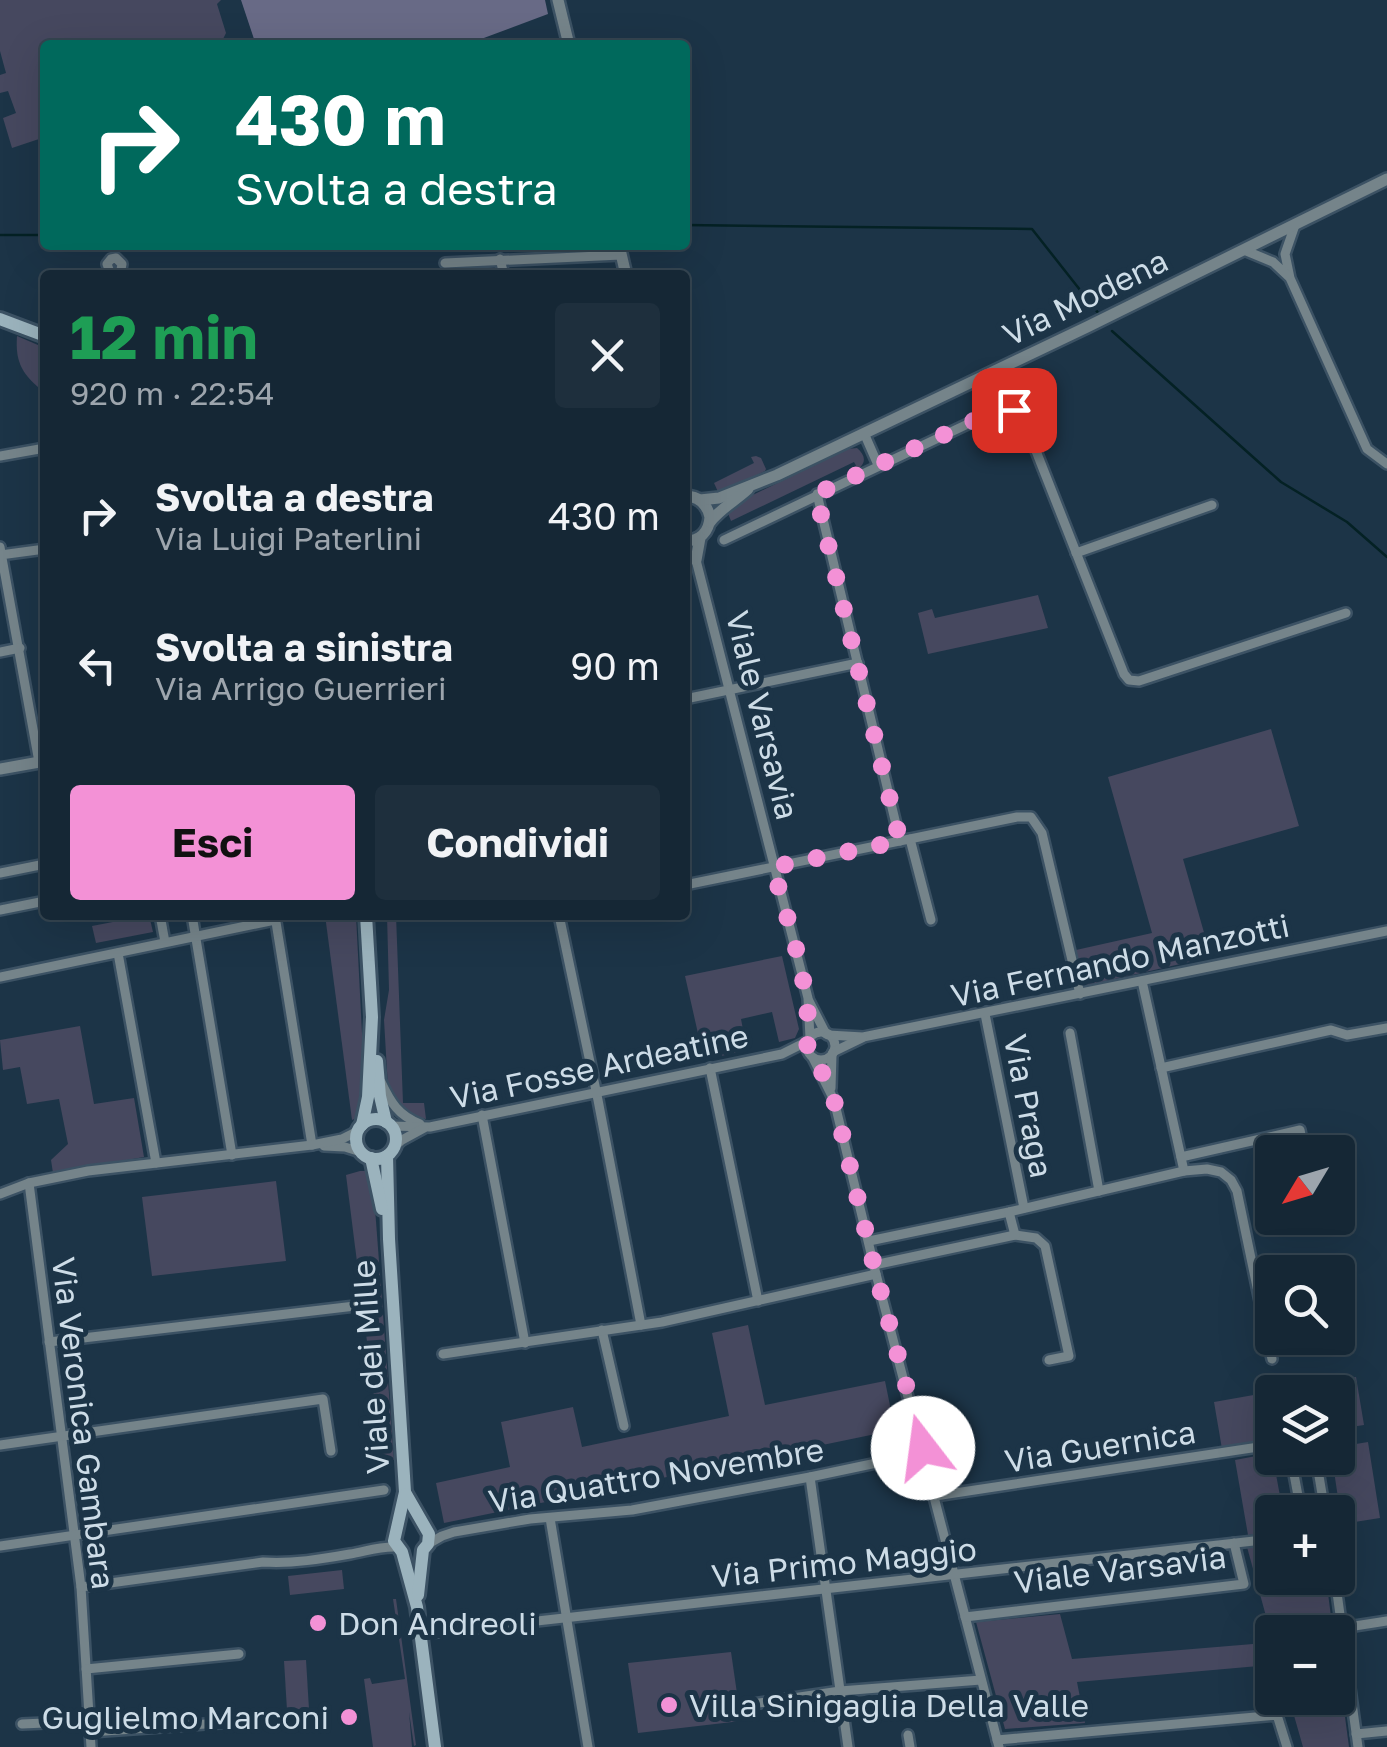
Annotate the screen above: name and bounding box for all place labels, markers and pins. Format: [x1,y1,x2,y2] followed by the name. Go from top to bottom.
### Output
[972,368,1057,453] pin
[338,1604,537,1642] place label: Don Andreoli
[307,1612,329,1634] marker: Don Andreoli
[689,1686,1089,1724] place label: Villa Sinigaglia Della Valle
[658,1694,680,1716] marker: Villa Sinigaglia Della Valle
[42,1698,329,1736] place label: Guglielmo Marconi
[338,1706,360,1728] marker: Guglielmo Marconi

